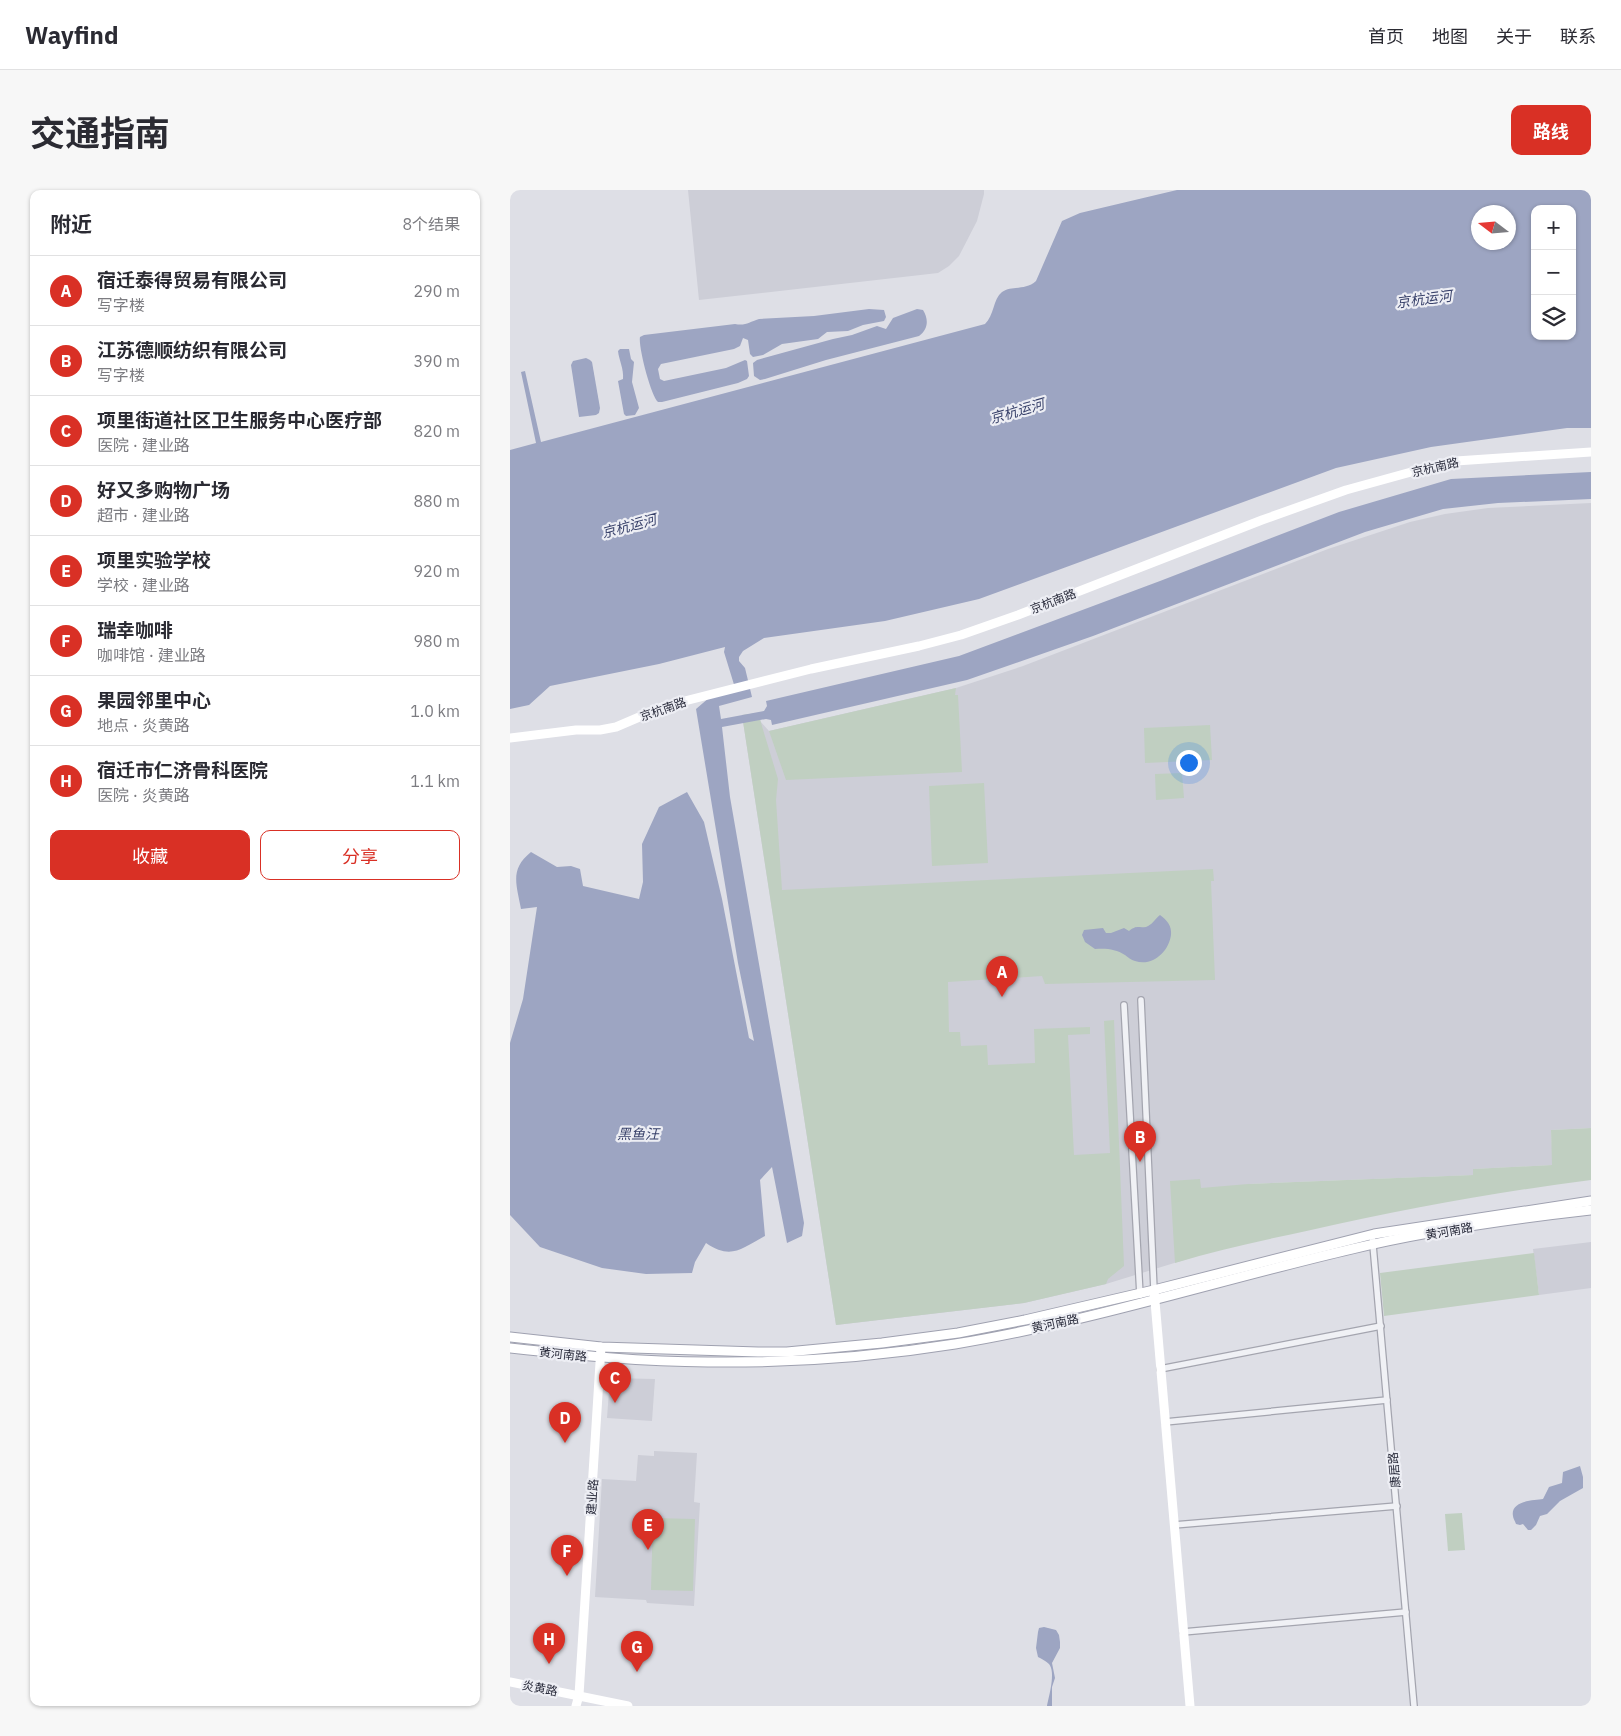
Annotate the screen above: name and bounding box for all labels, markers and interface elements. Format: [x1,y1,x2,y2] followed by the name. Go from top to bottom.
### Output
[25,19,118,51] text: Wayfind
[1368,25,1404,48] text: 首页
[1432,25,1468,48] text: 地图
[1496,25,1532,48] text: 关于
[1560,25,1596,48] text: 联系
[1511,105,1591,155] button: 路线
[30,110,170,156] text: 交通指南
[1471,205,1516,250] north arrow
[1531,205,1576,340] map controls
[1531,205,1576,250] button: +
[50,210,92,238] text: 附近
[402,214,460,234] text: 8个结果
[1531,250,1576,295] button: −
[97,268,287,292] text: 宿迁泰得贸易有限公司
[61,281,71,301] text: A
[413,281,460,301] text: 290 m
[1395,286,1456,311] water label: 京杭运河
[97,295,145,315] text: 写字楼
[1531,295,1576,340] button: layers
[97,338,287,362] text: 江苏德顺纺织有限公司
[61,351,71,371] text: B
[413,351,460,371] text: 390 m
[97,365,145,385] text: 写字楼
[988,394,1049,427] water label: 京杭运河
[97,408,382,432] text: 项里街道社区卫生服务中心医疗部
[61,421,71,441] text: C
[413,421,460,441] text: 820 m
[97,435,190,455] text: 医院 · 建业路
[1410,454,1460,480] street label: 京杭南路
[97,478,230,502] text: 好又多购物广场
[60,491,72,511] text: D
[413,491,460,511] text: 880 m
[97,505,190,525] text: 超市 · 建业路
[600,509,661,542] water label: 京杭运河
[97,548,211,572] text: 项里实验学校
[61,561,71,581] text: E
[413,561,460,581] text: 920 m
[97,575,190,595] text: 学校 · 建业路
[1028,585,1078,617] street label: 京杭南路
[97,618,173,642] text: 瑞幸咖啡
[61,631,71,651] text: F
[413,631,460,651] text: 980 m
[97,645,206,665] text: 咖啡馆 · 建业路
[97,688,211,712] text: 果园邻里中心
[638,694,688,724] street label: 京杭南路
[60,701,72,721] text: G
[410,701,460,721] text: 1.0 km
[97,715,190,735] text: 地点 · 炎黄路
[1176,750,1202,776] your location
[97,758,268,782] text: 宿迁市仁济骨科医院
[60,771,72,791] text: H
[410,771,460,791] text: 1.1 km
[97,785,190,805] text: 医院 · 炎黄路
[50,830,250,880] button: 收藏
[260,830,460,880] button: 分享
[986,956,1018,997] pin: A
[1124,1121,1156,1162] pin: B
[617,1125,661,1143] water label: 黑鱼汪
[1424,1219,1474,1243] street label: 黄河南路
[1030,1311,1080,1335] street label: 黄河南路
[538,1344,588,1364] street label: 黄河南路
[599,1362,631,1403] pin: C
[549,1402,581,1443] pin: D
[1385,1451,1403,1489] street label: 康居路
[583,1479,601,1515] street label: 建业路
[632,1509,664,1550] pin: E
[551,1535,583,1576] pin: F
[533,1623,565,1664] pin: H
[621,1631,653,1672] pin: G
[521,1677,559,1699] street label: 炎黄路

